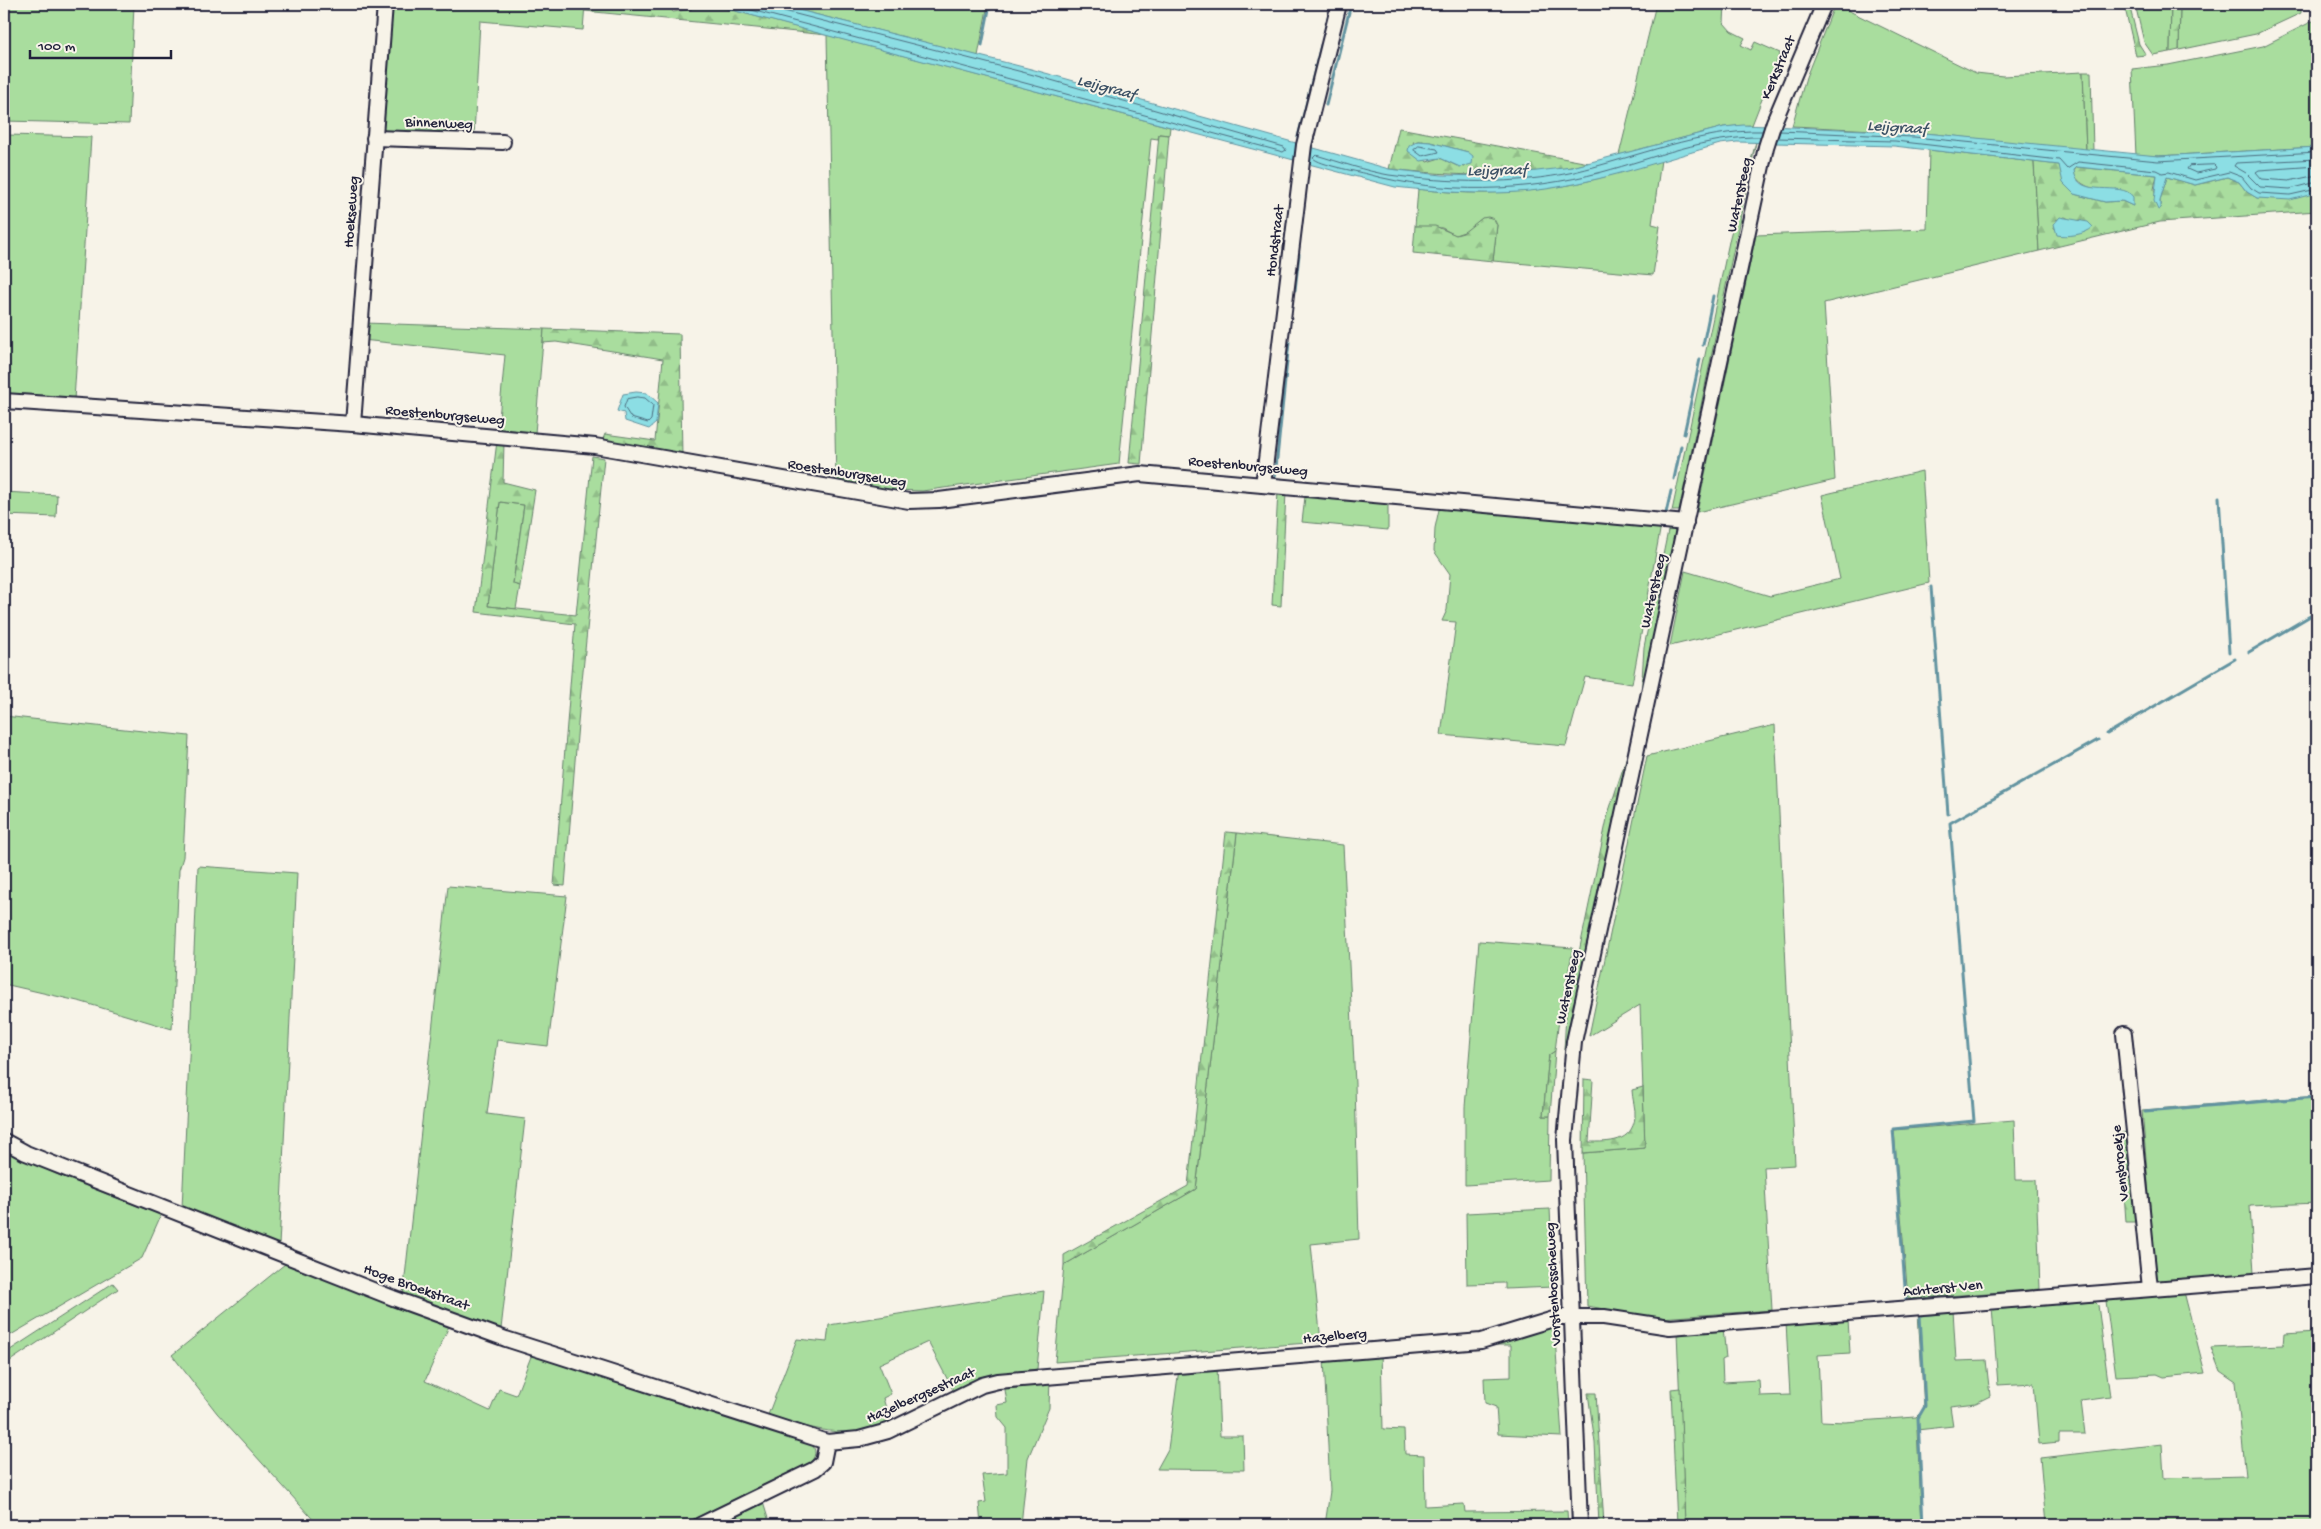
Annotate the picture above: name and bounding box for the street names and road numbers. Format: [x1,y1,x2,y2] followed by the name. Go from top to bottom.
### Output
[1757,32,1801,103] street label: Kerkstraat
[404,114,473,134] street label: Binnenweg
[1723,156,1757,234] street label: Watersteeg
[341,175,363,249] street label: Hoekseweg
[1263,202,1290,278] street label: Hondstraat
[385,402,505,430] street label: Roestenburgseweg
[1188,453,1308,481] street label: Roestenburgseweg
[786,456,908,492] street label: Roestenburgseweg
[1637,552,1671,630] street label: Watersteeg
[1552,948,1586,1026] street label: Watersteeg
[2108,1124,2134,1203] street label: Vensbroekje
[1542,1222,1566,1347] street label: Vorstenbosscheweg
[361,1261,473,1316] street label: Hoge Broekstraat
[1903,1277,1983,1301] street label: Achterst Ven
[1302,1325,1368,1349] street label: Hazelberg
[864,1363,980,1428] street label: Hazelbergsestraat

